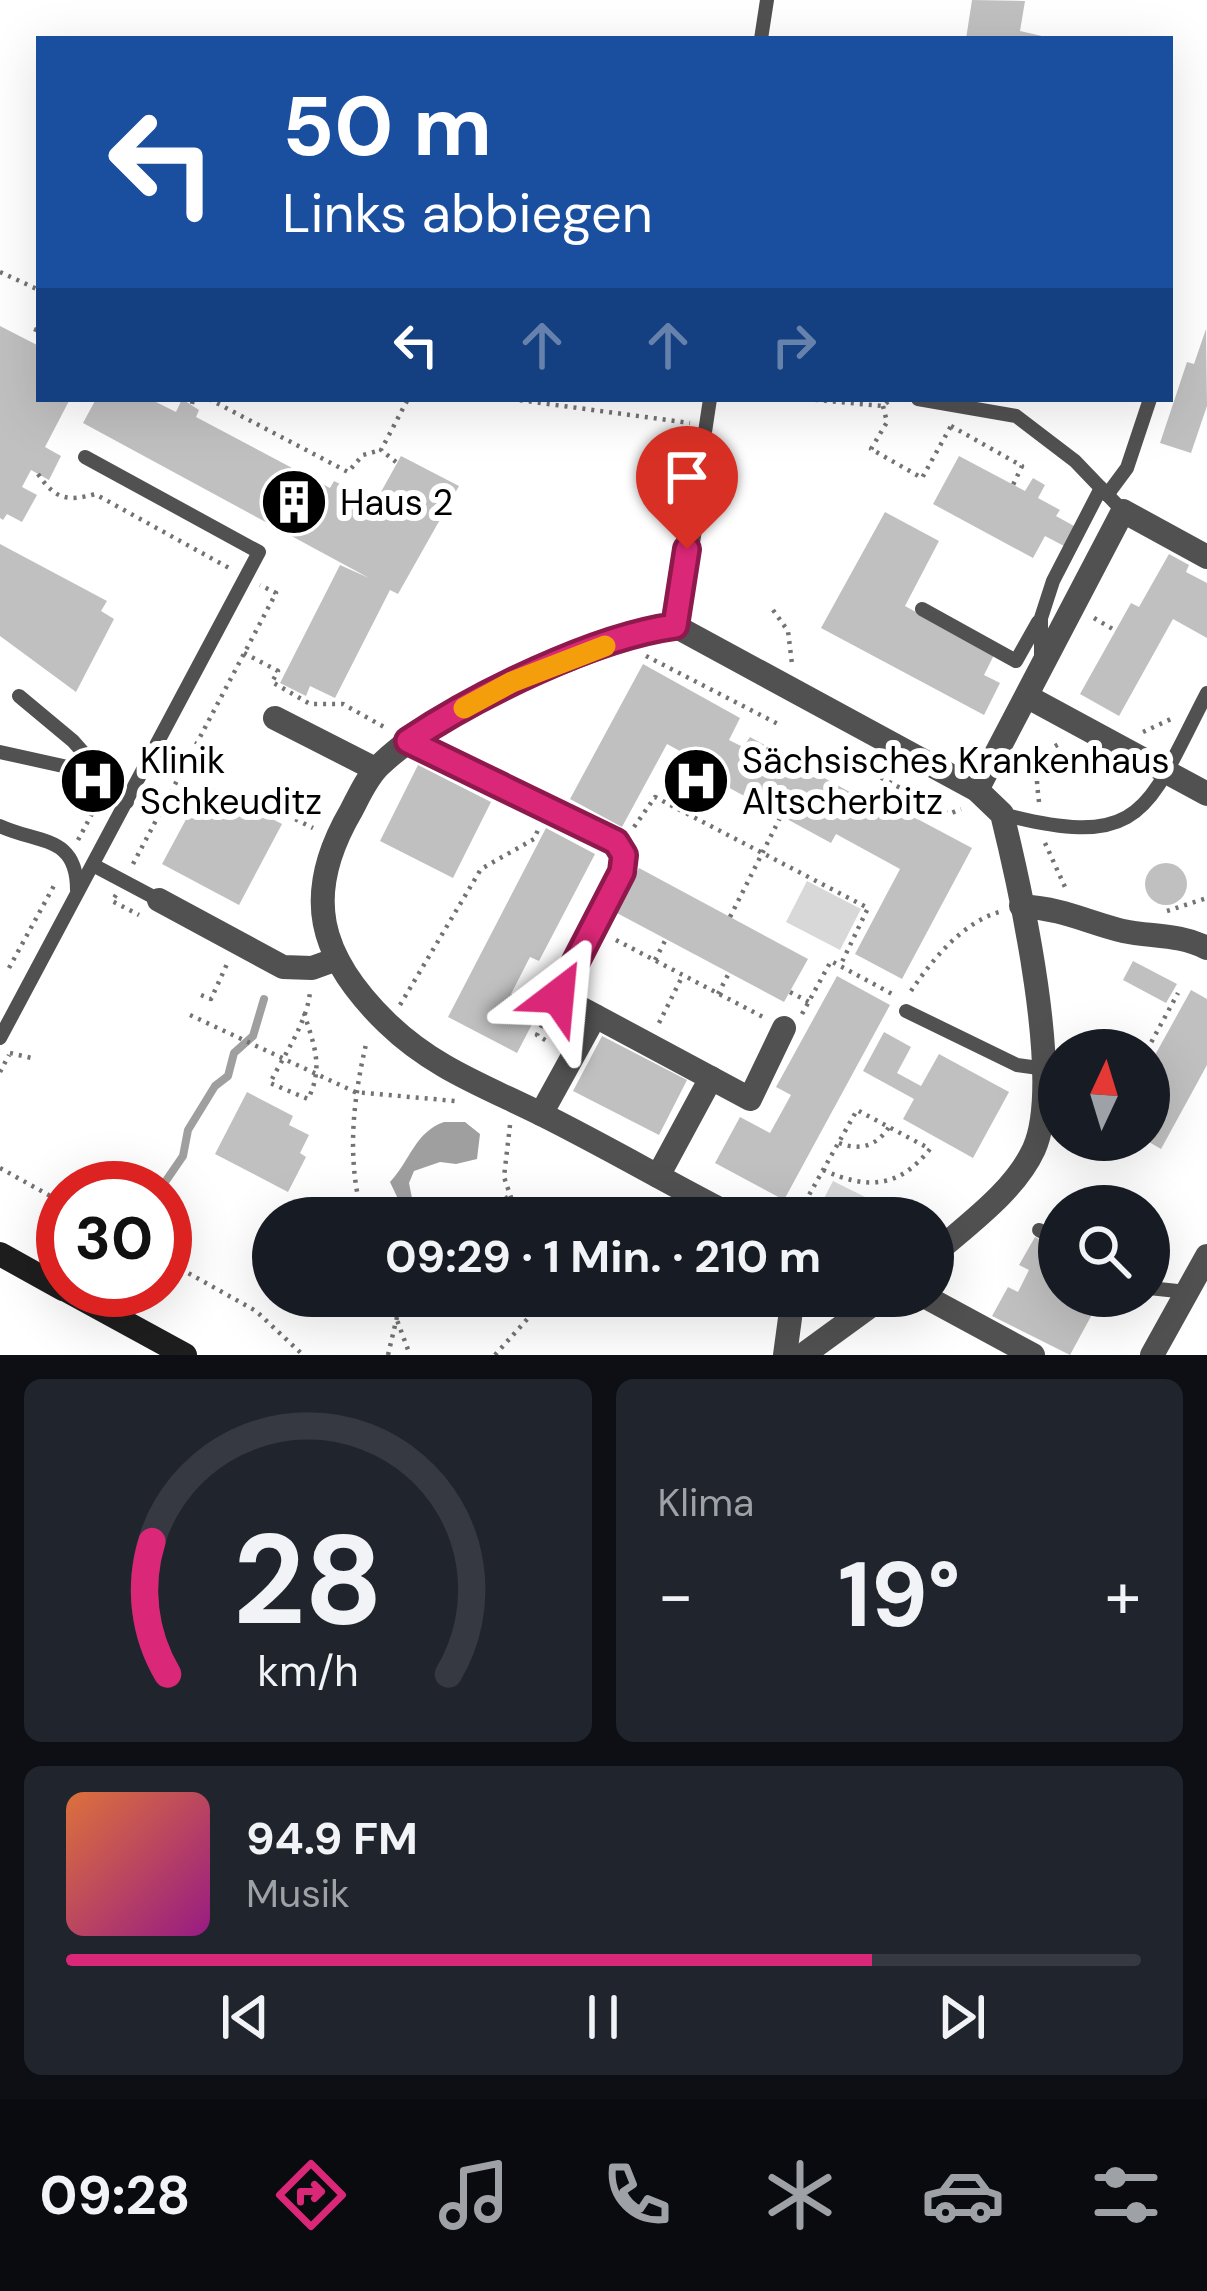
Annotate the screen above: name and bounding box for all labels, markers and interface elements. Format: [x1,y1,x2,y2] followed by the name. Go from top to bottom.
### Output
[282,72,492,181] text: 50 m
[84,84,240,240] icon: left
[282,178,653,249] text: Links abbiegen
[383,312,449,378] icon: left
[509,312,575,378] icon: ahead
[635,312,701,378] icon: ahead
[761,312,827,378] icon: right
[636,426,738,549] pin
[654,444,720,510] icon: arrive
[259,467,329,537] building icon: Haus 2
[340,479,453,526] place label: Haus 2
[140,737,322,825] place label: Klinik Schkeuditz
[742,737,1169,825] place label: Sächsisches Krankenhaus Altscherbitz
[58,746,128,816] hospital icon: Klinik Schkeuditz
[661,746,731,816] hospital icon: Sächsisches Krankenhaus Altscherbitz
[495,933,621,1059] position arrow
[1038,1029,1170,1161] north arrow
[1038,1029,1170,1317] map controls
[36,1161,192,1317] speed limit sign: 30
[1038,1185,1170,1317] button: search
[385,1227,821,1286] text: 09:29 · 1 Min. · 210 m
[658,1477,754,1528] text: Klima
[233,1499,383,1662] text: 28
[838,1537,961,1654] text: 19°
[658,1553,694,1638] text: −
[1105,1553,1141,1638] text: +
[257,1642,358,1698] text: km/h
[246,1809,418,1868] text: 94.9 FM
[246,1868,350,1919] text: Musik
[212,1984,278,2050] icon: previous
[570,1984,636,2050] icon: pause
[929,1984,995,2050] icon: next
[269,2153,353,2237] icon: directions
[432,2153,516,2237] icon: music
[595,2153,679,2237] icon: phone
[758,2153,842,2237] icon: climate
[921,2153,1005,2237] icon: car
[1084,2153,1168,2237] icon: filters
[39,2160,190,2231] text: 09:28

